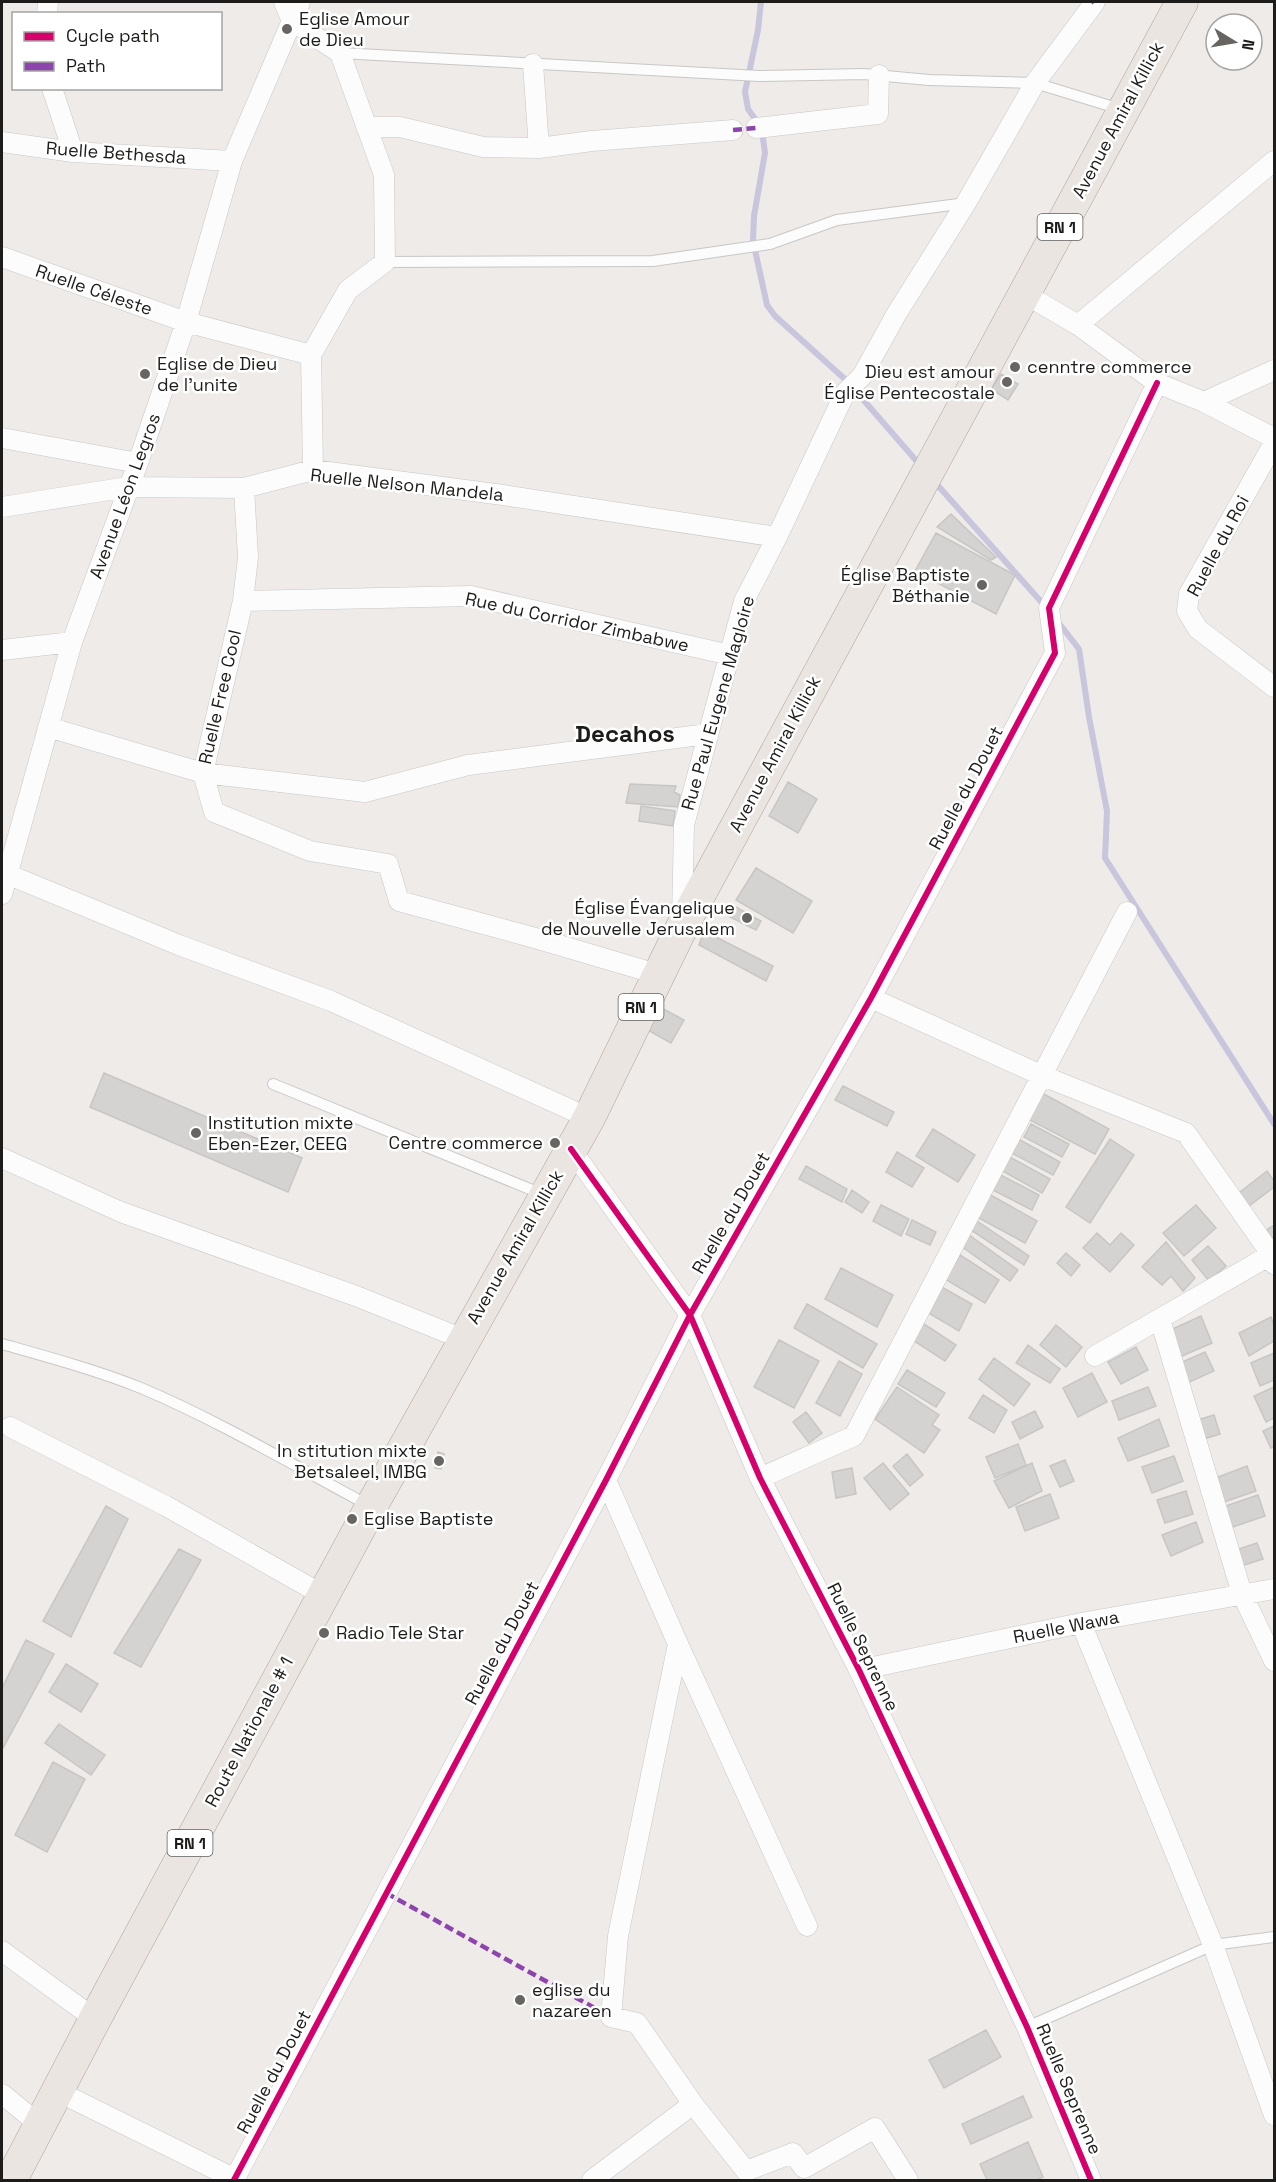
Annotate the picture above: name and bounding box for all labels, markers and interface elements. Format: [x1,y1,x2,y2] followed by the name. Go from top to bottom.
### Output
[299,7,410,51] place label: Eglise Amour de Dieu
[12,12,222,90] legend
[1204,12,1264,72] north arrow
[280,22,294,36] marker: Eglise Amour de Dieu
[66,24,160,47] text: Cycle path
[1067,37,1169,202] street label: Avenue Amiral Killick
[1237,37,1260,52] text: N
[66,54,106,77] text: Path
[45,136,187,169] street label: Ruelle Bethesda
[1038,214,1082,240] road number: RN 1
[33,259,156,320] street label: Ruelle Céleste
[157,352,277,396] place label: Eglise de Dieu de l'unite
[1027,355,1192,378] place label: cenntre commerce
[824,360,995,404] place label: Dieu est amour Église Pentecostale
[1008,360,1022,374] marker: cenntre commerce
[138,367,152,381] marker: Eglise de Dieu de l'unite
[1000,375,1014,389] marker: Dieu est amour Église Pentecostale
[84,410,165,582] street label: Avenue Léon Legros
[309,463,505,506] street label: Ruelle Nelson Mandela
[1181,491,1254,600] street label: Ruelle du Roi
[841,563,970,607] place label: Église Baptiste Béthanie
[975,578,989,592] marker: Église Baptiste Béthanie
[463,587,691,656] street label: Rue du Corridor Zimbabwe
[676,593,759,813] street label: Rue Paul Eugene Magloire
[193,627,246,766] street label: Ruelle Free Cool
[724,671,826,836] street label: Avenue Amiral Killick
[575,718,675,749] district label: Decahos
[923,722,1008,854] street label: Ruelle du Douet
[541,896,735,940] place label: Église Évangelique de Nouvelle Jerusalem
[740,911,754,925] marker: Église Évangelique de Nouvelle Jerusalem
[618,994,664,1020] road number: RN 1
[208,1111,353,1155] place label: Institution mixte Eben-Ezer, CEEG
[189,1126,203,1140] marker: Institution mixte Eben-Ezer, CEEG
[389,1131,543,1154] place label: Centre commerce
[548,1136,562,1150] marker: Centre commerce
[686,1148,775,1278] street label: Ruelle du Douet
[461,1165,568,1328] street label: Avenue Amiral Killick
[277,1439,427,1483] place label: In stitution mixte Betsaleel, IMBG
[432,1454,446,1468] marker: In stitution mixte Betsaleel, IMBG
[364,1507,493,1530] place label: Eglise Baptiste
[345,1512,359,1526] marker: Eglise Baptiste
[459,1577,544,1709] street label: Ruelle du Douet
[822,1579,905,1715] street label: Ruelle Seprenne
[1011,1605,1121,1648] street label: Ruelle Wawa
[336,1621,464,1644] place label: Radio Tele Star
[317,1626,331,1640] marker: Radio Tele Star
[199,1653,298,1811] street label: Route Nationale # 1
[168,1830,213,1856] road number: RN 1
[532,1978,612,2022] place label: eglise du nazareen
[513,1993,527,2007] marker: eglise du nazareen
[231,2006,316,2138] street label: Ruelle du Douet
[1031,2020,1107,2158] street label: Ruelle Seprenne

